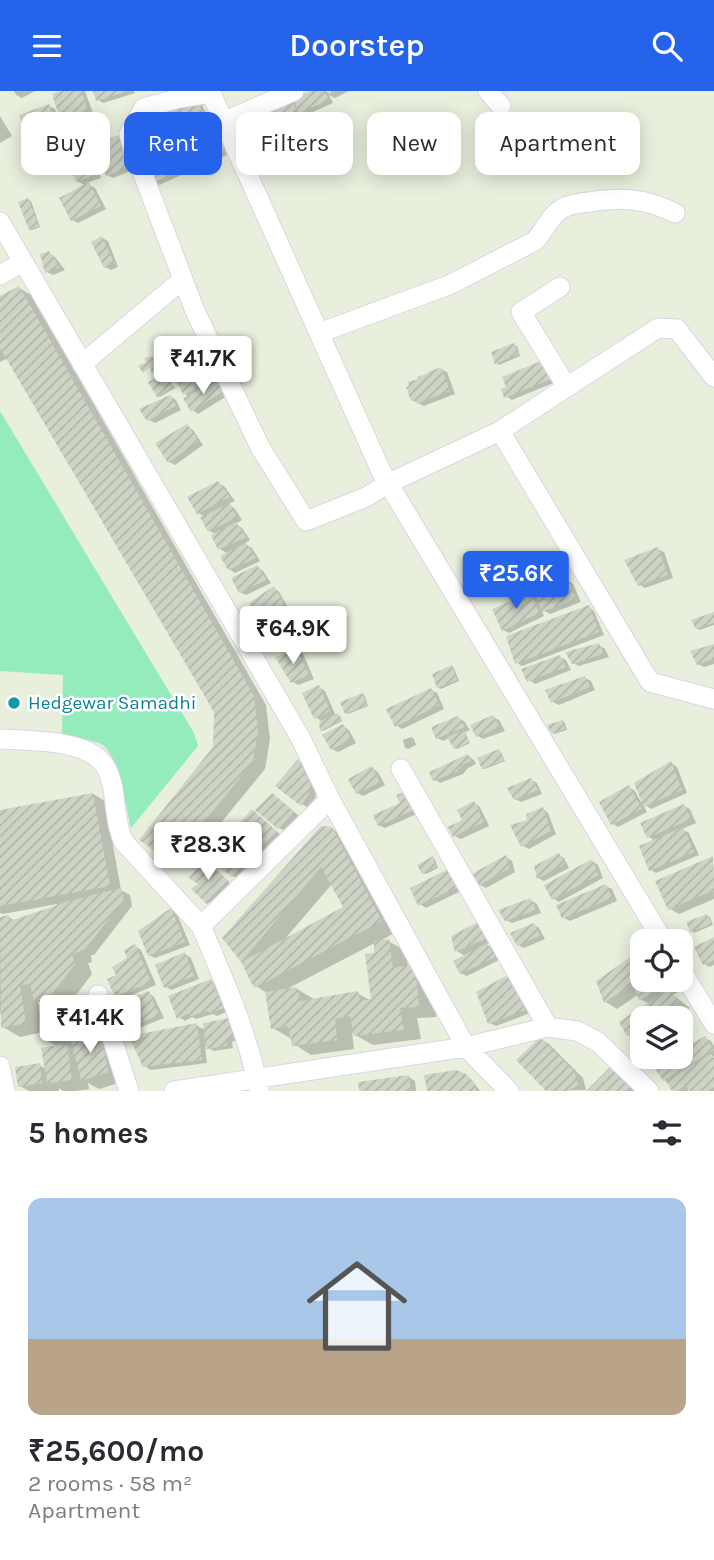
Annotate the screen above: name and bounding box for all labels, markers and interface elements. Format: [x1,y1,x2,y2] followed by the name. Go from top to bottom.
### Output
[28,27,66,65] icon: menu
[289,27,425,64] text: Doorstep
[648,27,686,65] icon: search
[21,112,110,175] chip: Buy
[124,112,222,175] chip: Rent
[236,112,353,175] chip: Filters
[367,112,461,175] chip: New
[475,112,640,175] chip: Apartment
[146,337,260,396] pin: ₹41.7K
[170,345,236,372] text: ₹41.7K
[459,552,573,611] pin: ₹25.6K
[479,560,553,587] text: ₹25.6K
[236,607,350,666] pin: ₹64.9K
[256,615,330,642] text: ₹64.9K
[28,692,196,714] place label: Hedgewar Samadhi
[6,695,22,711] marker: Hedgewar Samadhi
[151,823,265,882] pin: ₹28.3K
[170,831,246,858] text: ₹28.3K
[630,929,693,1069] map controls
[630,929,693,992] button: locate
[33,995,147,1055] pin: ₹41.4K
[56,1004,124,1031] text: ₹41.4K
[630,1006,693,1069] button: layers
[648,1114,686,1152] icon: filters
[28,1115,149,1151] text: 5 homes
[294,1243,420,1369] icon: home
[28,1433,204,1469] text: ₹25,600/mo
[28,1470,192,1497] text: 2 rooms · 58 m²
[28,1497,140,1524] text: Apartment

